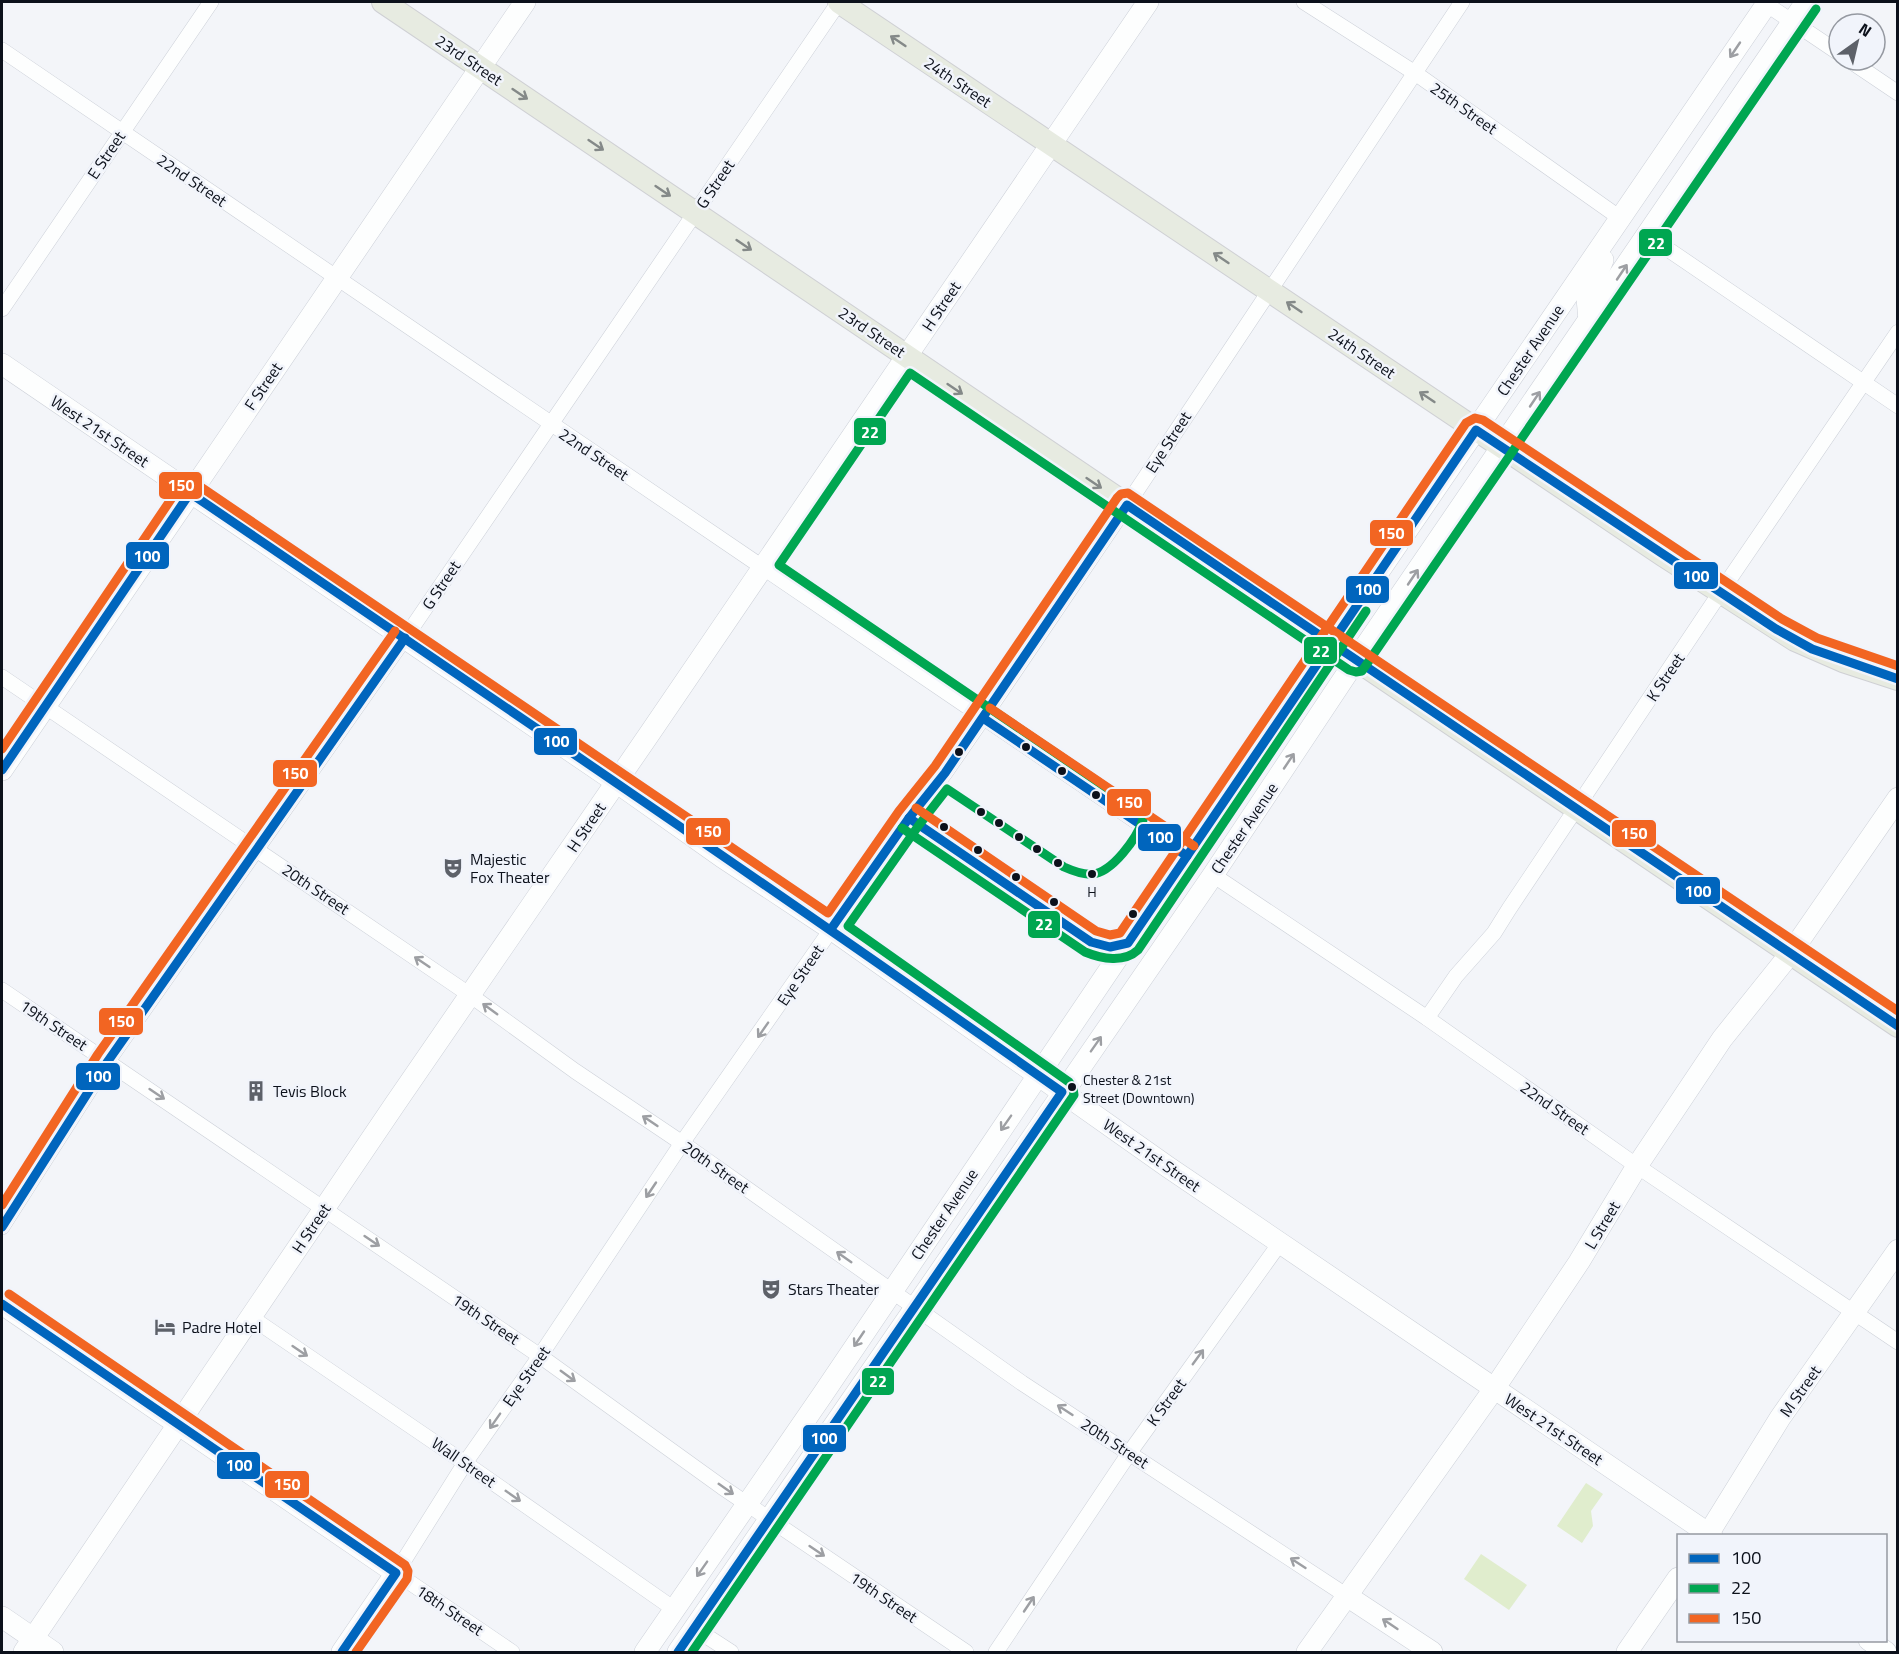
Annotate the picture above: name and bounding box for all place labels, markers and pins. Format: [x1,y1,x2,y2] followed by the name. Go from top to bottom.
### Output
[1020,741,1032,753] unlabelled marker
[953,746,965,758] unlabelled marker
[1056,765,1068,777] unlabelled marker
[1090,789,1102,801] unlabelled marker
[975,806,987,818] unlabelled marker
[993,817,1005,829] unlabelled marker
[938,821,950,833] unlabelled marker
[1013,831,1025,843] unlabelled marker
[1031,843,1043,855] unlabelled marker
[972,844,984,856] unlabelled marker
[470,847,550,889] place label: Majestic Fox Theater
[441,856,465,880] theatre icon: Majestic Fox Theater
[1052,857,1064,869] unlabelled marker
[1086,868,1098,880] marker: H
[1010,871,1022,883] unlabelled marker
[1087,881,1097,902] place label: H
[1048,896,1060,908] unlabelled marker
[1127,908,1139,920] unlabelled marker
[1083,1069,1194,1108] place label: Chester & 21st Street (Downtown)
[244,1079,268,1103] building icon: Tevis Block
[273,1079,347,1103] place label: Tevis Block
[1066,1081,1078,1093] marker: Chester & 21st Street (Downtown)
[759,1277,783,1301] theatre icon: Stars Theater
[788,1277,879,1301] place label: Stars Theater
[153,1315,177,1339] hotel icon: Padre Hotel
[182,1315,261,1339] place label: Padre Hotel

